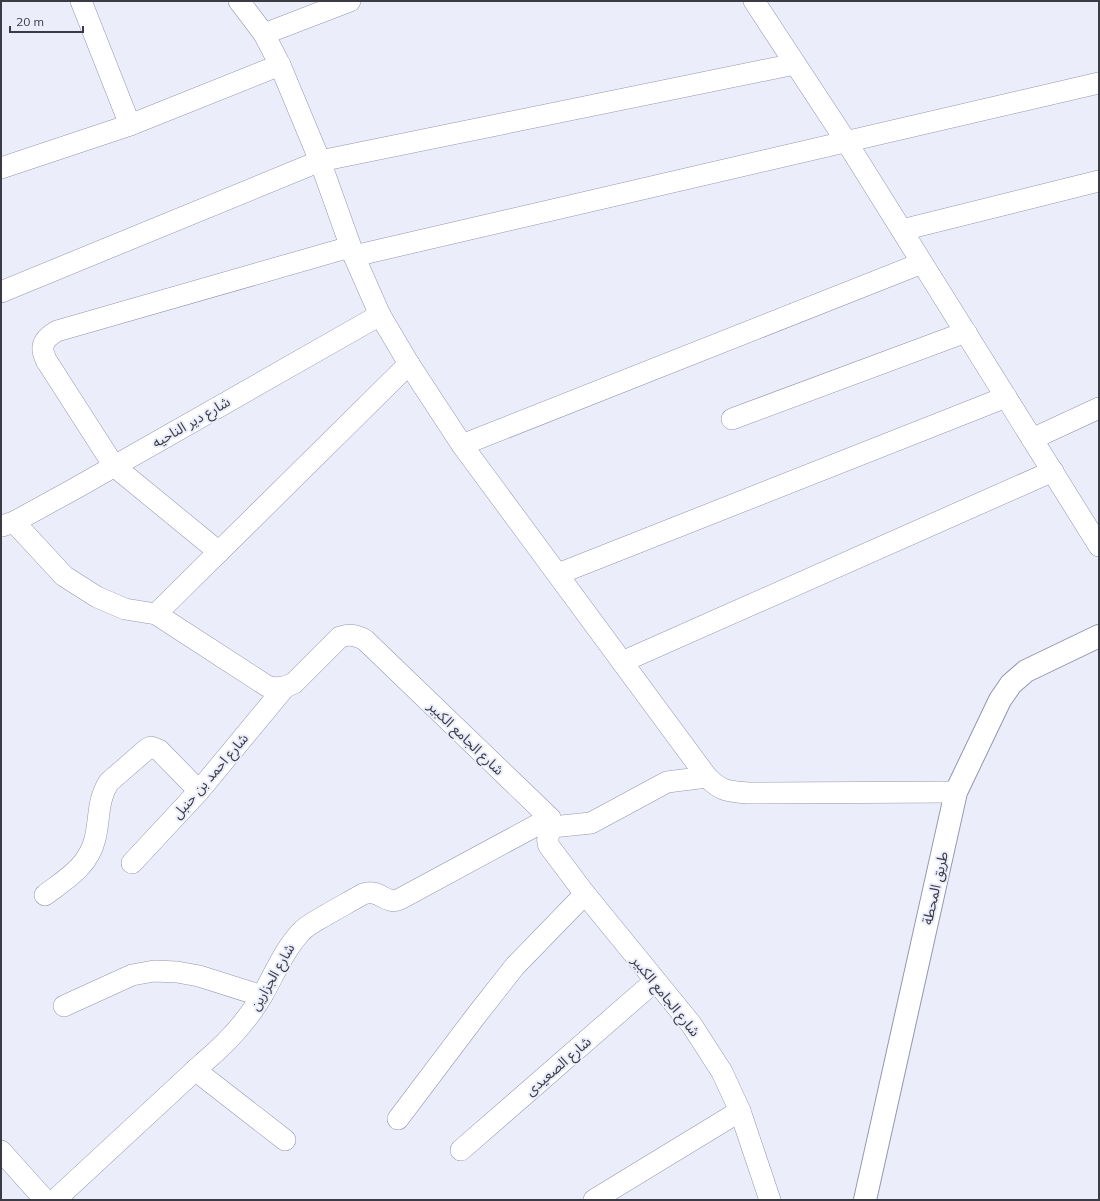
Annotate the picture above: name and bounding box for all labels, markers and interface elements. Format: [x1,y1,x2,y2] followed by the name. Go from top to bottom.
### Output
[10,8,83,34] scale bar
[16,14,44,29] text: 20 m
[149,392,234,453] street label: شارع دير الناحيه
[422,696,508,780] street label: شارع الجامع الكبير
[168,730,254,824] street label: شارع احمد بن حنبل
[918,850,953,927] street label: طريق المحطة
[246,940,300,1015] street label: شارع الجزارين
[626,951,704,1041] street label: شارع الجامع الكبير
[521,1032,596,1101] street label: شارع الصعيدى

